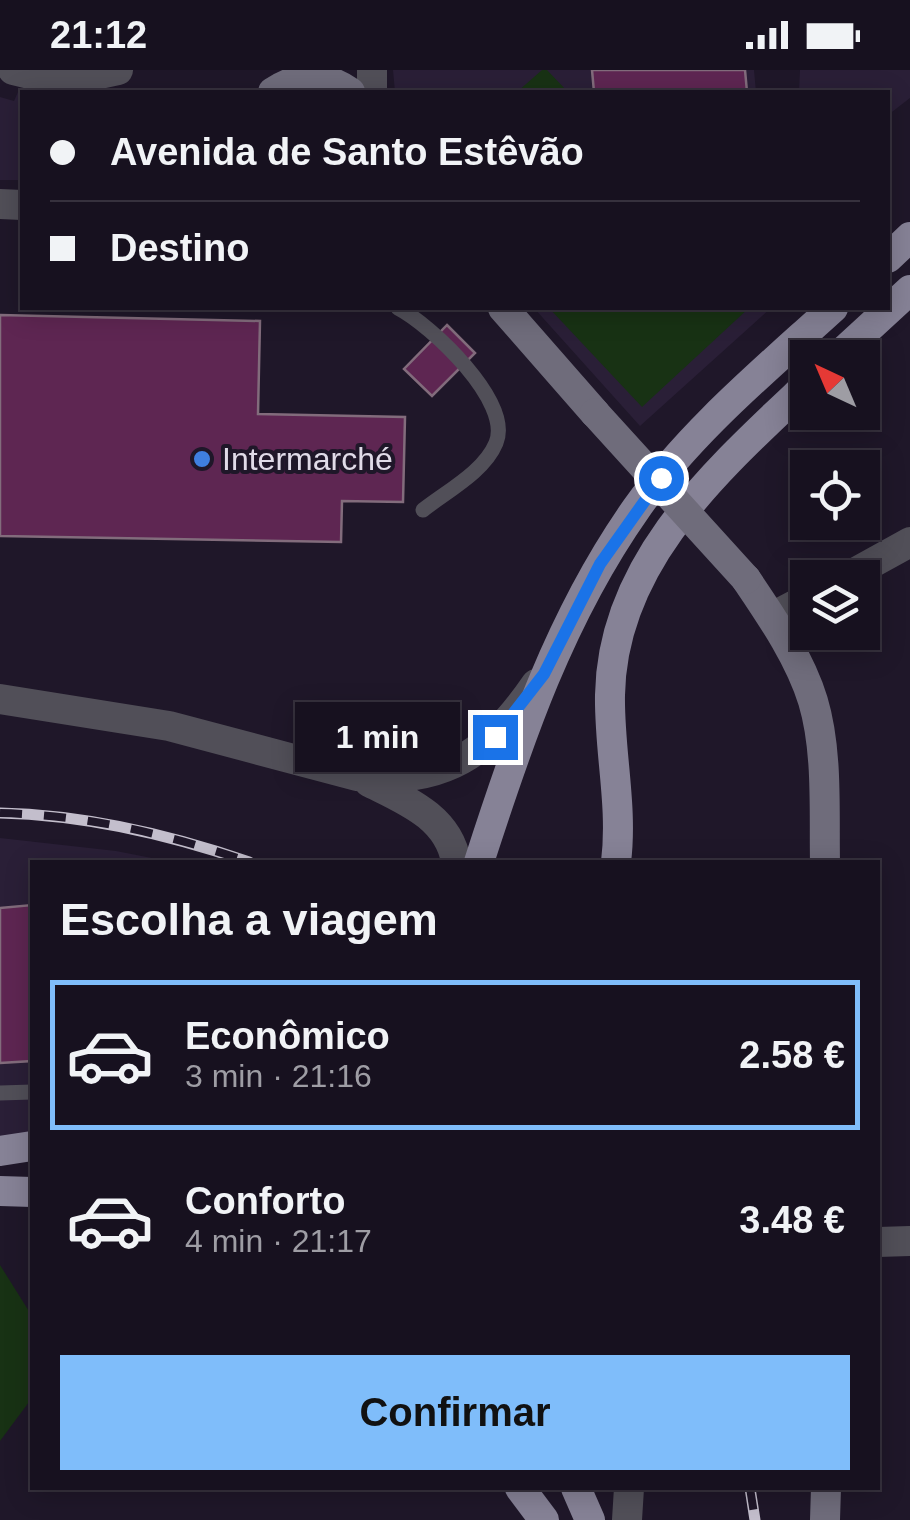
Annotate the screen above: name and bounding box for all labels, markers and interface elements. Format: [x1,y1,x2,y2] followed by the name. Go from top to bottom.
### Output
[50,14,147,56] text: 21:12
[110,131,584,173] text: Avenida de Santo Estêvão
[110,227,249,269] text: Destino
[790,340,880,430] north arrow
[790,340,880,650] map controls
[222,441,393,477] place label: Intermarché
[191,448,213,470] marker: Intermarché
[790,450,880,540] button: locate
[639,456,684,501] route start
[790,560,880,650] button: layers
[295,702,460,772] callout: 1 min
[473,715,518,760] route end
[336,719,419,755] text: 1 min
[60,894,438,945] text: Escolha a viagem
[65,1010,155,1100] icon: car
[185,1015,390,1057] text: Econômico
[739,1034,845,1076] text: 2.58 €
[185,1058,372,1094] text: 3 min · 21:16
[65,1175,155,1265] icon: car
[185,1180,345,1222] text: Conforto
[739,1199,845,1241] text: 3.48 €
[185,1223,372,1259] text: 4 min · 21:17
[60,1355,850,1470] button: Confirmar

